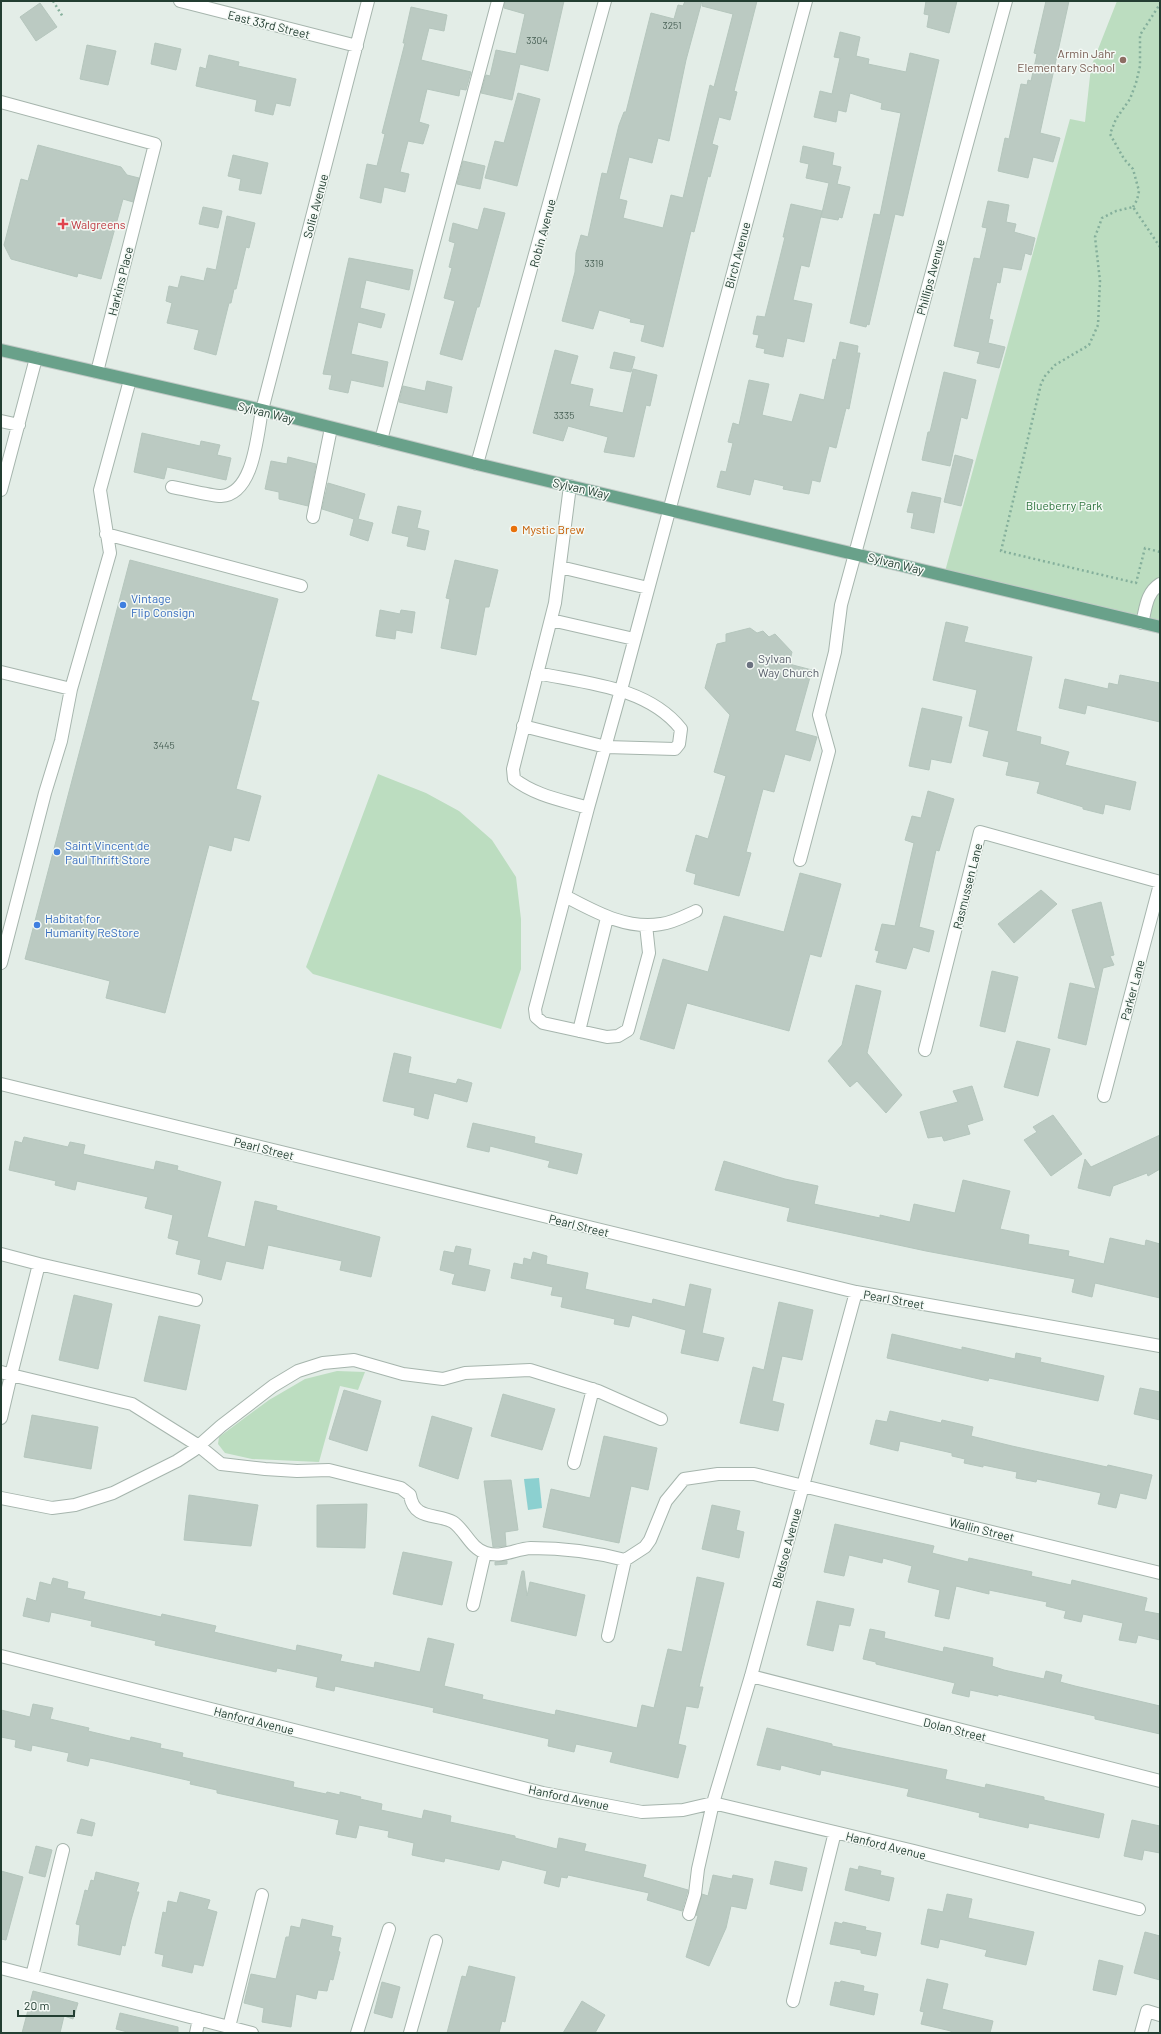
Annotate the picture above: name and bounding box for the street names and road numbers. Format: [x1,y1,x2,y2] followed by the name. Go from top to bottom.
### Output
[226,7,312,41] street label: East 33rd Street
[300,172,330,240] street label: Solie Avenue
[526,197,558,269] street label: Robin Avenue
[721,220,753,290] street label: Birch Avenue
[913,237,947,317] street label: Phillips Avenue
[105,245,135,317] street label: Harkins Place
[236,398,296,426] street label: Sylvan Way
[551,475,611,501] street label: Sylvan Way
[866,549,926,577] street label: Sylvan Way
[950,842,984,930] street label: Rasmussen Lane
[1117,958,1147,1022] street label: Parker Lane
[232,1134,296,1162] street label: Pearl Street
[547,1211,611,1239] street label: Pearl Street
[862,1287,926,1311] street label: Pearl Street
[769,1506,803,1590] street label: Bledsoe Avenue
[948,1514,1016,1544] street label: Wallin Street
[212,1703,296,1737] street label: Hanford Avenue
[922,1714,988,1744] street label: Dolan Street
[527,1782,611,1812] street label: Hanford Avenue
[844,1828,928,1862] street label: Hanford Avenue

